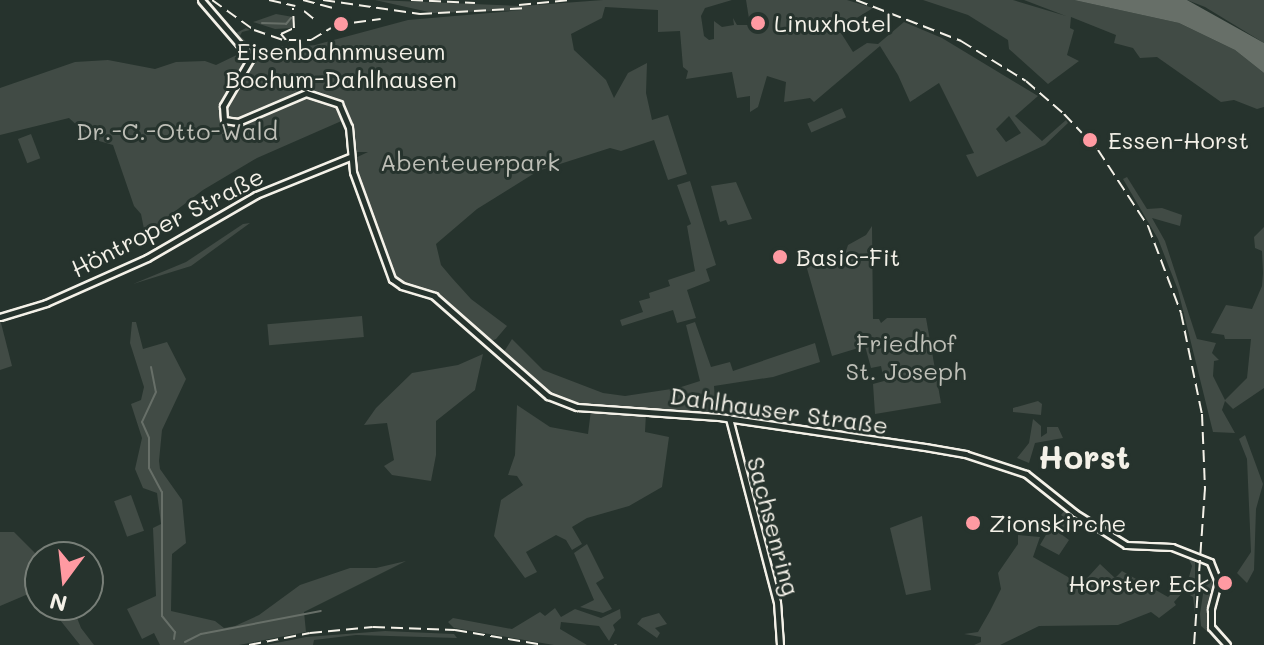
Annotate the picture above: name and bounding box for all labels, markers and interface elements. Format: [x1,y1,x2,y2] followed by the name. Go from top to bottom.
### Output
[774,9,892,37] place label: Linuxhotel
[749,14,767,32] marker: Linuxhotel
[332,15,350,33] marker: Eisenbahnmuseum Bochum-Dahlhausen
[225,37,457,93] place label: Eisenbahnmuseum Bochum-Dahlhausen
[76,117,278,145] park label: Dr.-C.-Otto-Wald
[1108,126,1249,154] place label: Essen-Horst
[1079,129,1101,151] marker: Essen-Horst
[380,148,560,176] park label: Abenteuerpark
[66,161,268,283] street label: Höntroper Straße
[796,243,900,271] place label: Basic-Fit
[771,248,789,266] marker: Basic-Fit
[845,329,967,385] park label: Friedhof St. Joseph
[668,380,890,440] street label: Dahlhauser Straße
[1038,437,1130,475] district label: Horst
[742,453,806,599] street label: Sachsenring
[989,509,1126,537] place label: Zionskirche
[964,514,982,532] marker: Zionskirche
[24,541,104,621] north arrow
[1068,569,1209,597] place label: Horster Eck
[1216,574,1234,592] marker: Horster Eck
[46,587,70,619] text: N

